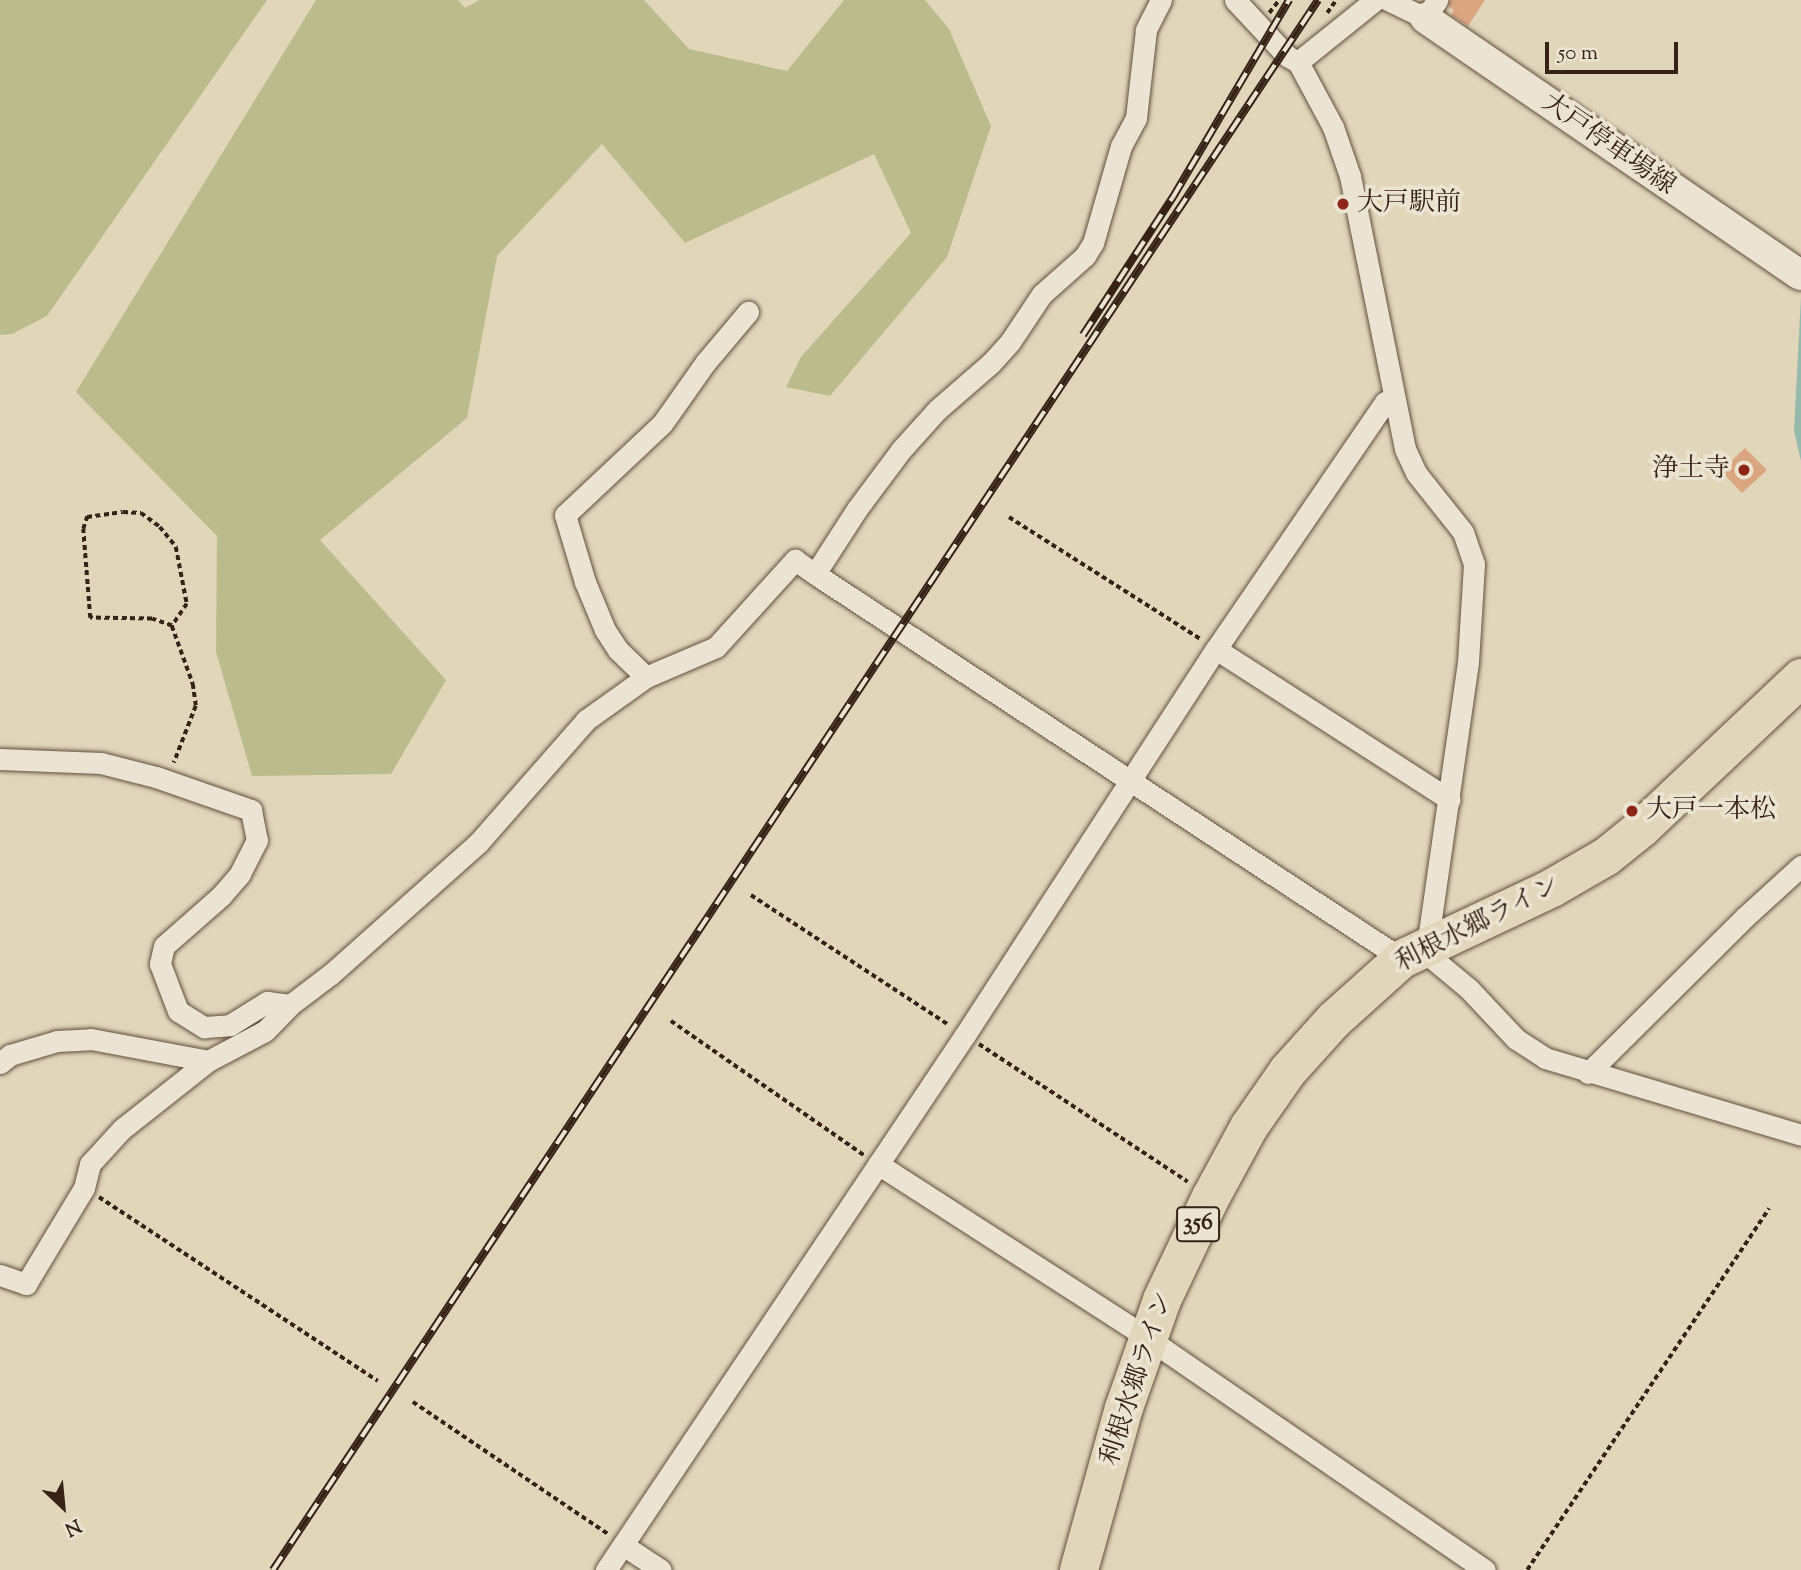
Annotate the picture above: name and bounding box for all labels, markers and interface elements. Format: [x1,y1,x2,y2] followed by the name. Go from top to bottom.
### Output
[1549,28,1682,72] scale bar
[1558,39,1598,69] text: 50 m
[1535,87,1681,203] street label: 大戸停車場線
[1357,188,1461,220] place label: 大戸駅前
[1335,196,1351,212] marker: 大戸駅前
[1652,454,1730,486] place label: 浄土寺
[1736,462,1752,478] marker: 浄土寺
[1646,795,1776,827] place label: 大戸一本松
[1624,803,1640,819] marker: 大戸一本松
[1390,870,1566,980] street label: 利根水郷ライン
[1175,1204,1221,1244] road number: 356
[1095,1288,1181,1470] street label: 利根水郷ライン
[28,1472,98,1542] north arrow
[60,1511,85,1542] text: N

